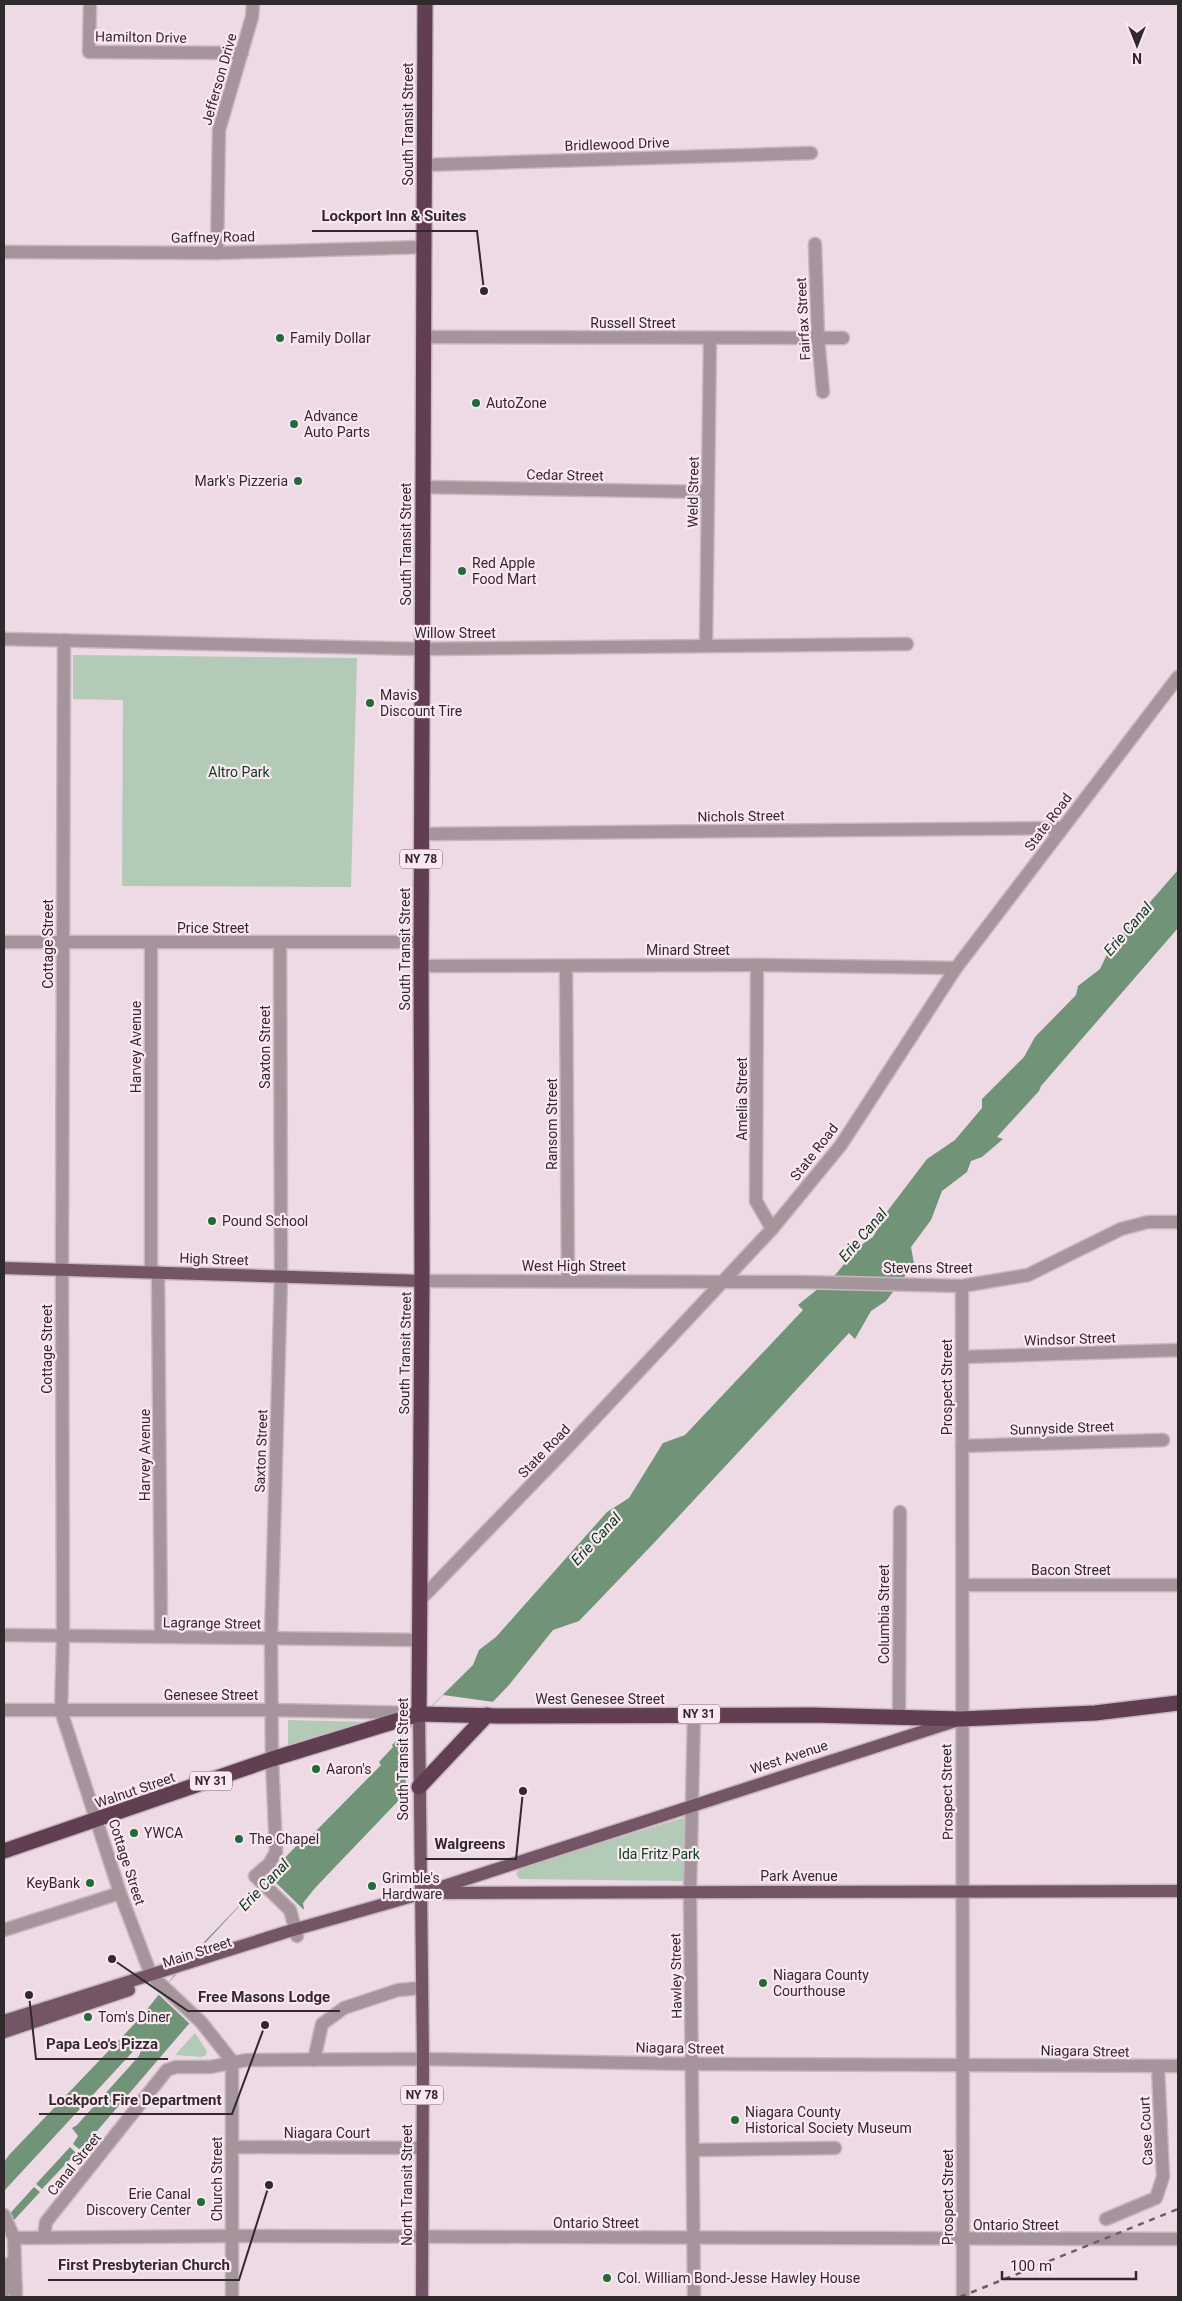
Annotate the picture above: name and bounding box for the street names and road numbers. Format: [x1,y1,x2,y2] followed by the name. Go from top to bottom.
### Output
[95,28,187,46] street label: Hamilton Drive
[198,31,240,127] street label: Jefferson Drive
[400,62,416,185] street label: South Transit Street
[564,134,670,154] street label: Bridlewood Drive
[171,228,255,246] street label: Gaffney Road
[793,277,813,361] street label: Fairfax Street
[590,315,676,331] street label: Russell Street
[684,456,702,528] street label: Weld Street
[526,466,604,484] street label: Cedar Street
[398,482,414,605] street label: South Transit Street
[414,625,496,641] street label: Willow Street
[1021,790,1075,854] street label: State Road
[697,807,785,825] street label: Nichols Street
[400,850,442,869] road number: NY 78
[397,887,413,1010] street label: South Transit Street
[40,899,56,989] street label: Cottage Street
[177,920,249,936] street label: Price Street
[646,942,730,958] street label: Minard Street
[128,1001,144,1093] street label: Harvey Avenue
[257,1005,273,1089] street label: Saxton Street
[734,1057,750,1141] street label: Amelia Street
[544,1078,560,1170] street label: Ransom Street
[787,1120,841,1184] street label: State Road
[179,1250,249,1268] street label: High Street
[522,1258,627,1274] street label: West High Street
[883,1260,973,1276] street label: Stevens Street
[396,1291,414,1415] street label: South Transit Street
[39,1304,55,1394] street label: Cottage Street
[1024,1329,1117,1349] street label: Windsor Street
[939,1338,955,1435] street label: Prospect Street
[137,1409,153,1501] street label: Harvey Avenue
[252,1409,270,1493] street label: Saxton Street
[1010,1418,1115,1438] street label: Sunnyside Street
[515,1421,573,1481] street label: State Road
[1031,1562,1111,1578] street label: Bacon Street
[876,1564,892,1664] street label: Columbia Street
[163,1614,262,1632] street label: Lagrange Street
[164,1687,259,1703] street label: Genesee Street
[535,1691,665,1707] street label: West Genesee Street
[395,1697,411,1820] street label: South Transit Street
[678,1705,720,1724] road number: NY 31
[748,1737,830,1777] street label: West Avenue
[938,1743,956,1840] street label: Prospect Street
[93,1769,178,1811] street label: Walnut Street
[190,1772,232,1790] road number: NY 31
[106,1817,149,1907] street label: Cottage Street
[760,1868,838,1884] street label: Park Avenue
[161,1933,234,1971] street label: Main Street
[667,1933,685,2019] street label: Hawley Street
[635,2039,725,2057] street label: Niagara Street
[1040,2042,1130,2060] street label: Niagara Street
[401,2086,443,2104] road number: NY 78
[1136,2096,1156,2166] street label: Case Court
[399,2124,415,2246] street label: North Transit Street
[284,2125,371,2141] street label: Niagara Court
[44,2129,104,2199] street label: Canal Street
[209,2136,225,2221] street label: Church Street
[940,2148,956,2245] street label: Prospect Street
[553,2215,639,2231] street label: Ontario Street
[973,2217,1059,2233] street label: Ontario Street

